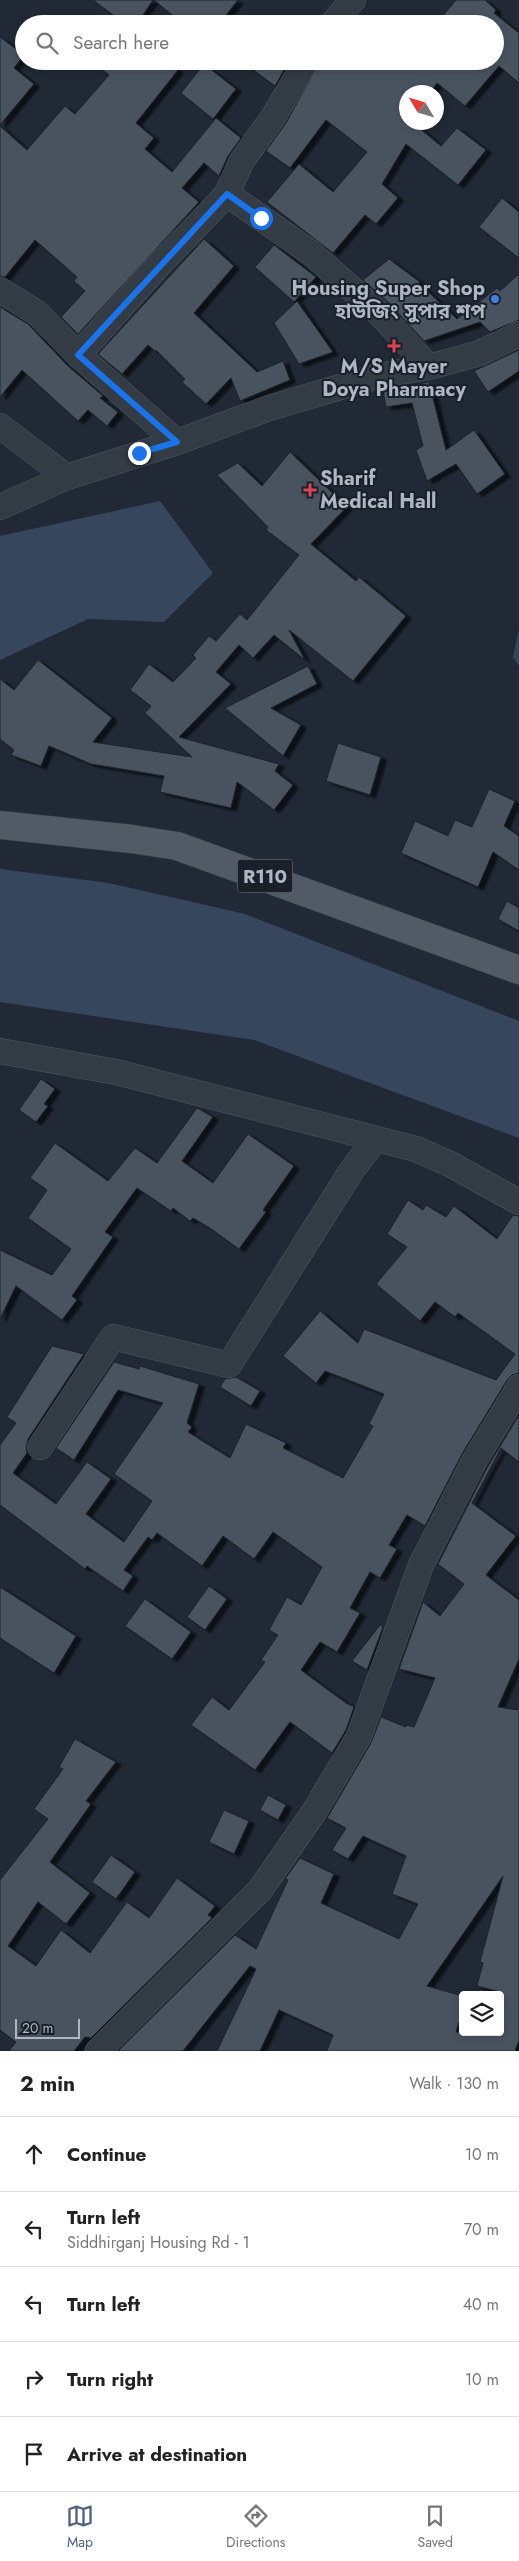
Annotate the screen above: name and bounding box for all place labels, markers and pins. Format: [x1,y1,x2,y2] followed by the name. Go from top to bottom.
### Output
[292,274,485,326] place label: Housing Super Shop হাউজিং সুপার শপ
[489,293,501,305] marker: Housing Super Shop হাউজিং সুপার শপ
[388,340,400,352] marker: M/S Mayer Doya Pharmacy
[322,352,466,404] place label: M/S Mayer Doya Pharmacy
[320,464,437,516] place label: Sharif Medical Hall
[304,484,316,496] marker: Sharif Medical Hall

